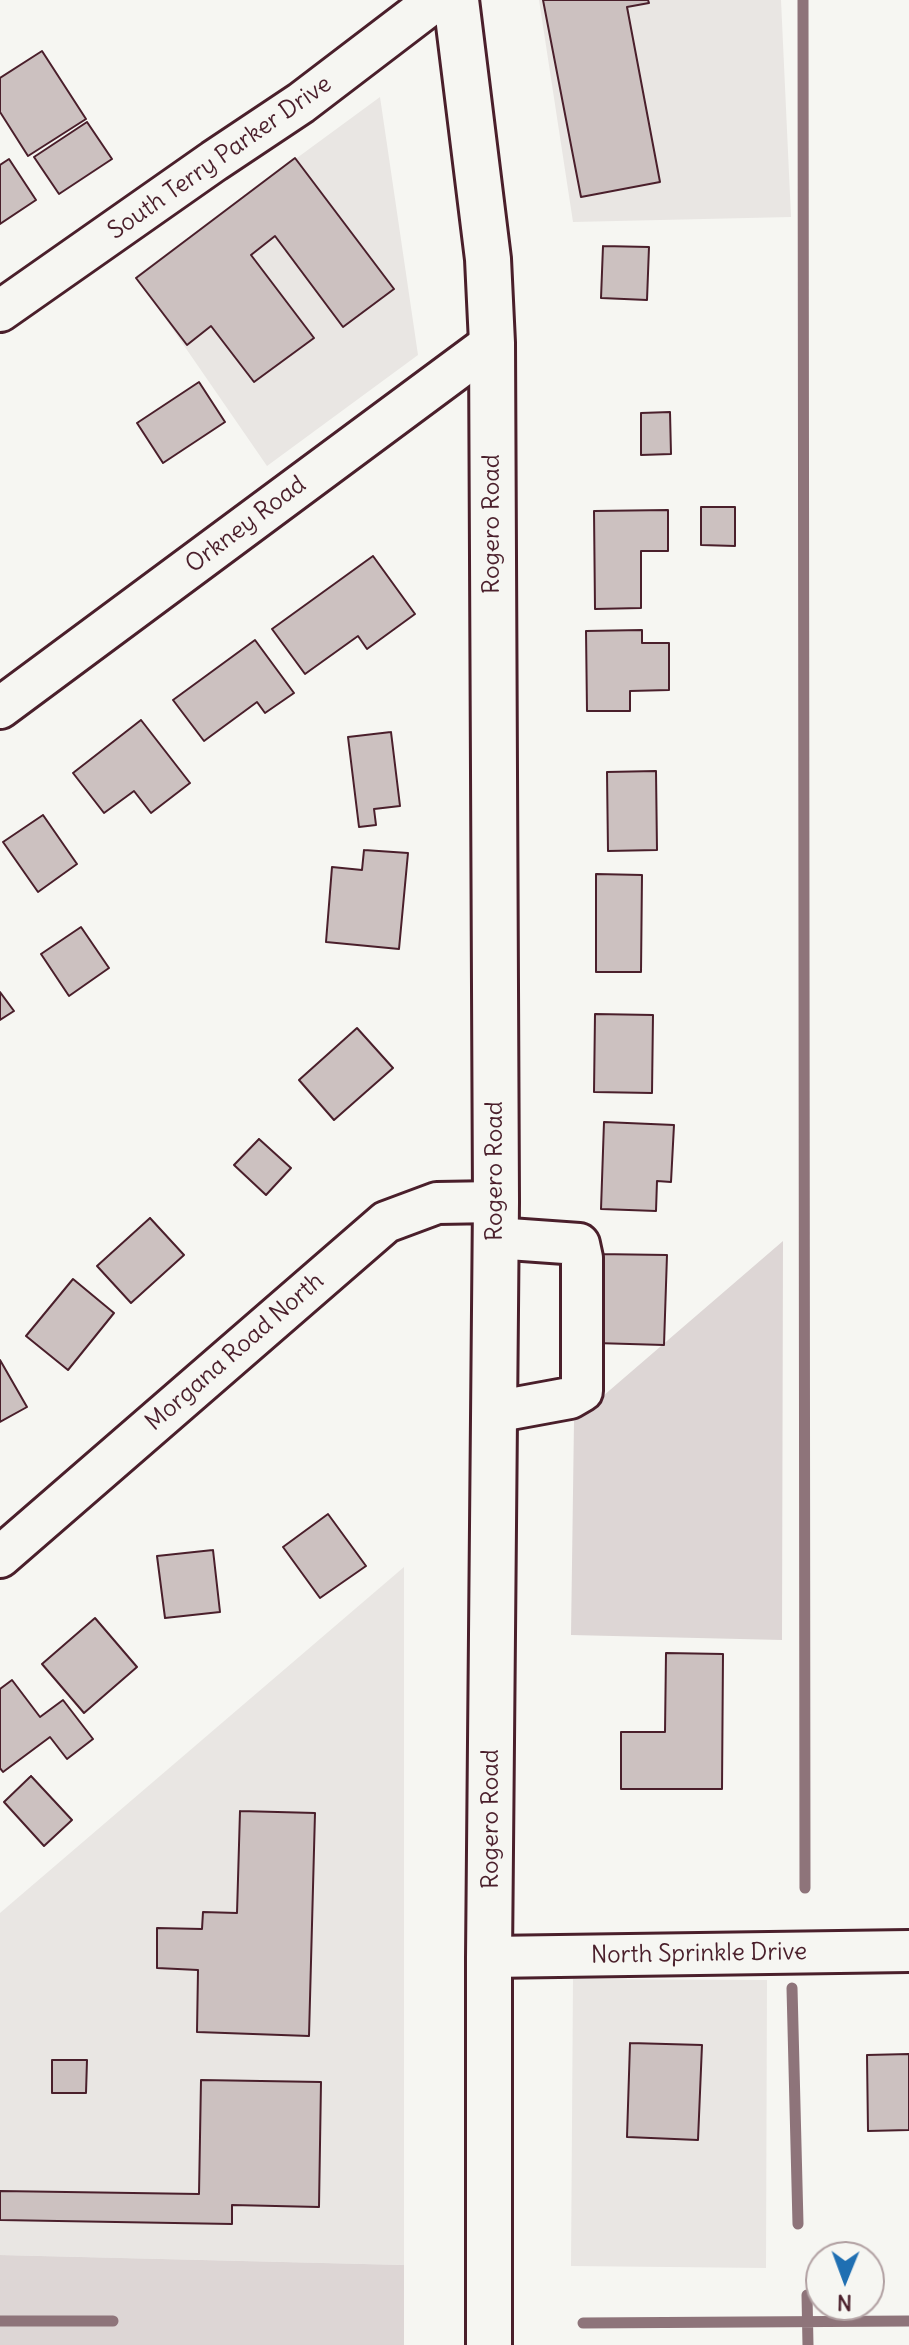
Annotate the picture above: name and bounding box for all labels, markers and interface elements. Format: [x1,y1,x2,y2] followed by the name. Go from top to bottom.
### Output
[103,70,337,246] street label: South Terry Parker Drive
[478,454,506,594] street label: Rogero Road
[180,470,312,580] street label: Orkney Road
[481,1101,509,1241] street label: Rogero Road
[140,1267,330,1437] street label: Morgana Road North
[477,1749,505,1889] street label: Rogero Road
[591,1938,807,1970] street label: North Sprinkle Drive
[805,2241,885,2321] north arrow
[837,2289,852,2317] text: N

